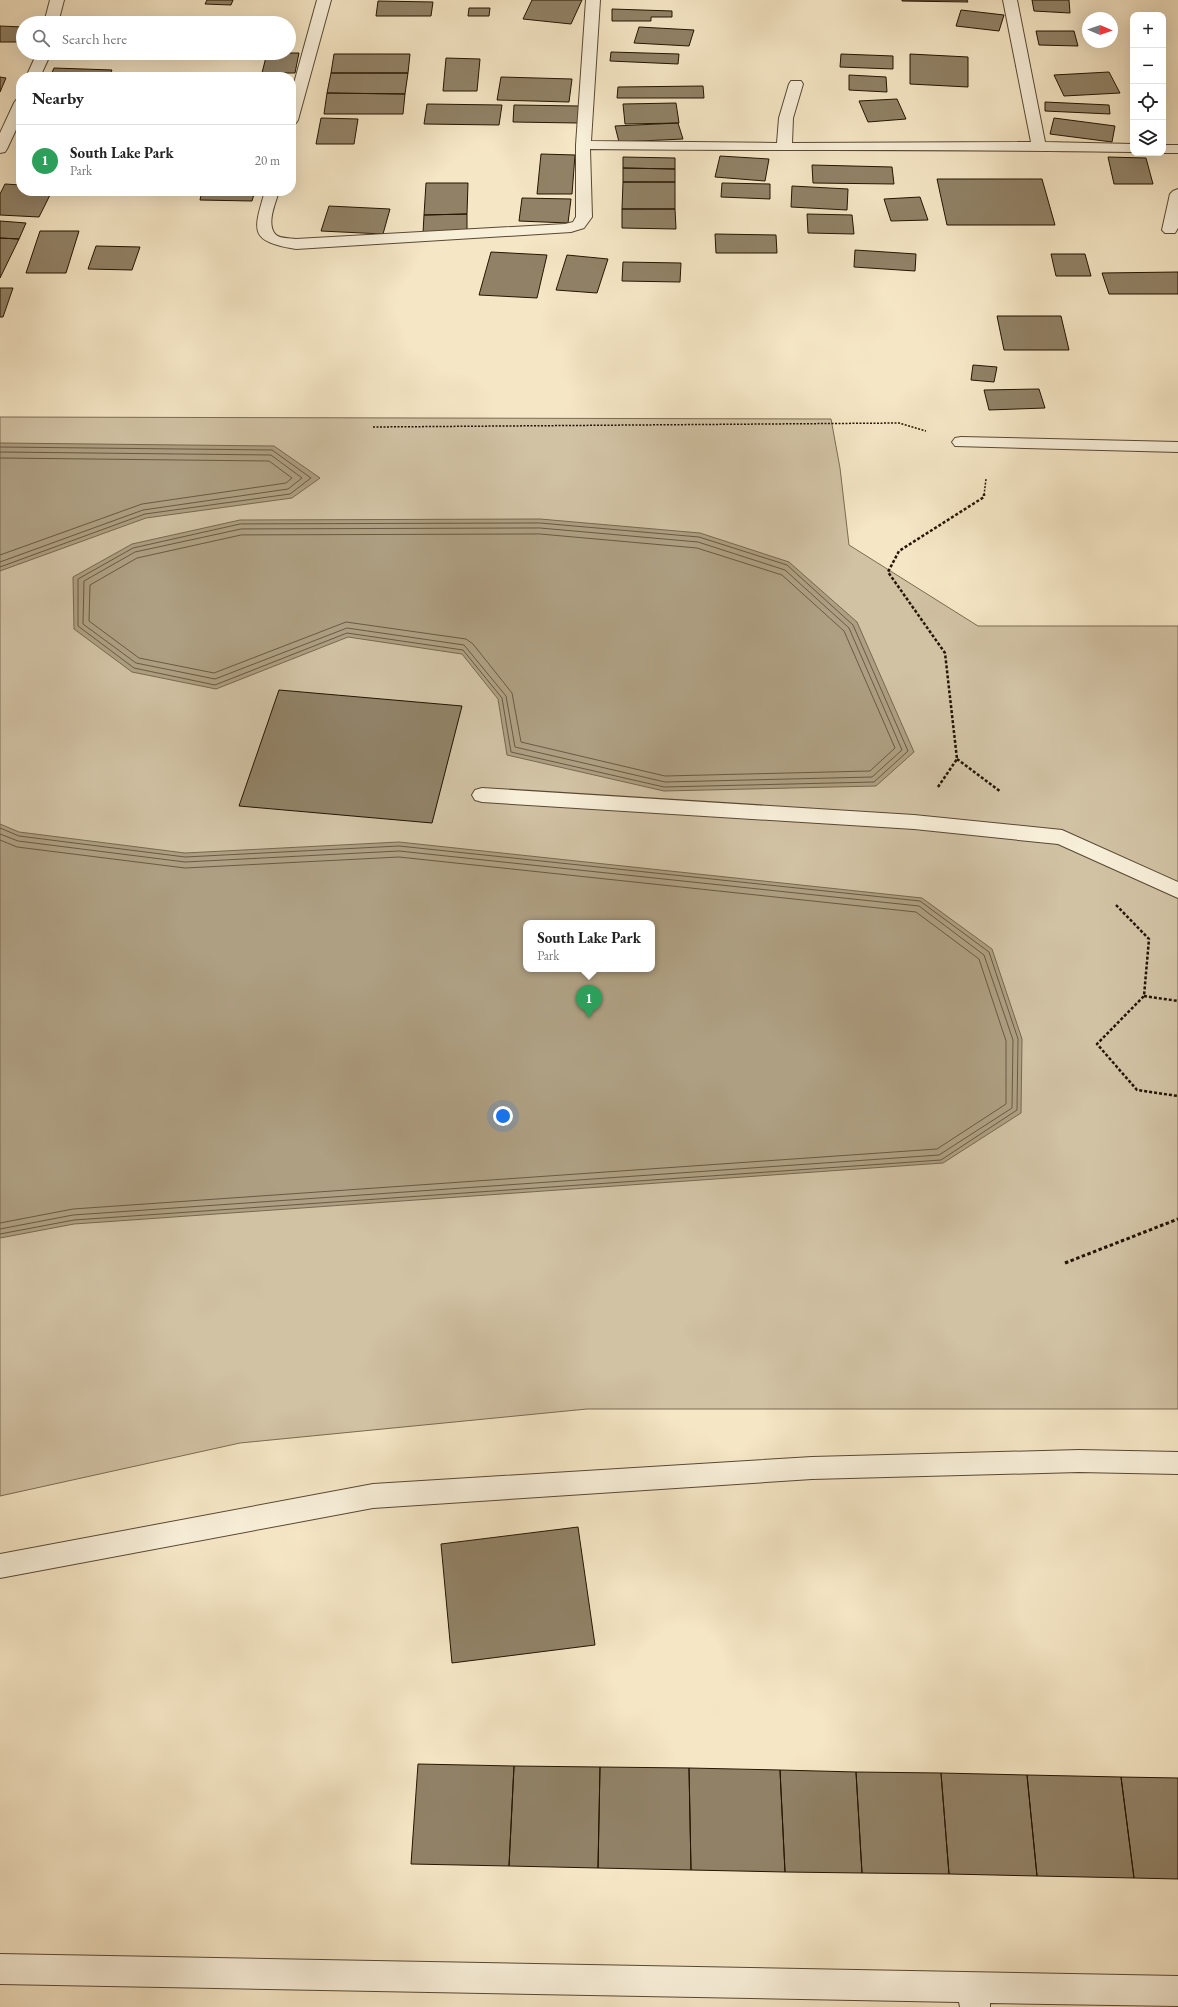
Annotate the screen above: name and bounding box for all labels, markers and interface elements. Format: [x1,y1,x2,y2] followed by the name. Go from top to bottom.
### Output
[1082,12,1118,48] north arrow
[1130,12,1166,156] map controls
[1130,12,1166,48] button: +
[16,16,296,60] search box
[30,27,52,49] icon: search
[62,29,127,48] text: Search here
[1130,48,1166,84] button: −
[1130,84,1166,120] button: locate
[32,87,84,109] text: Nearby
[1130,120,1166,156] button: layers
[70,143,174,162] text: South Lake Park
[42,152,48,169] text: 1
[255,152,280,169] text: 20 m
[70,162,92,179] text: Park
[523,920,655,972] popup
[537,928,641,947] text: South Lake Park
[537,947,559,964] text: Park
[576,985,602,1018] pin: 1
[493,1106,513,1126] your location

